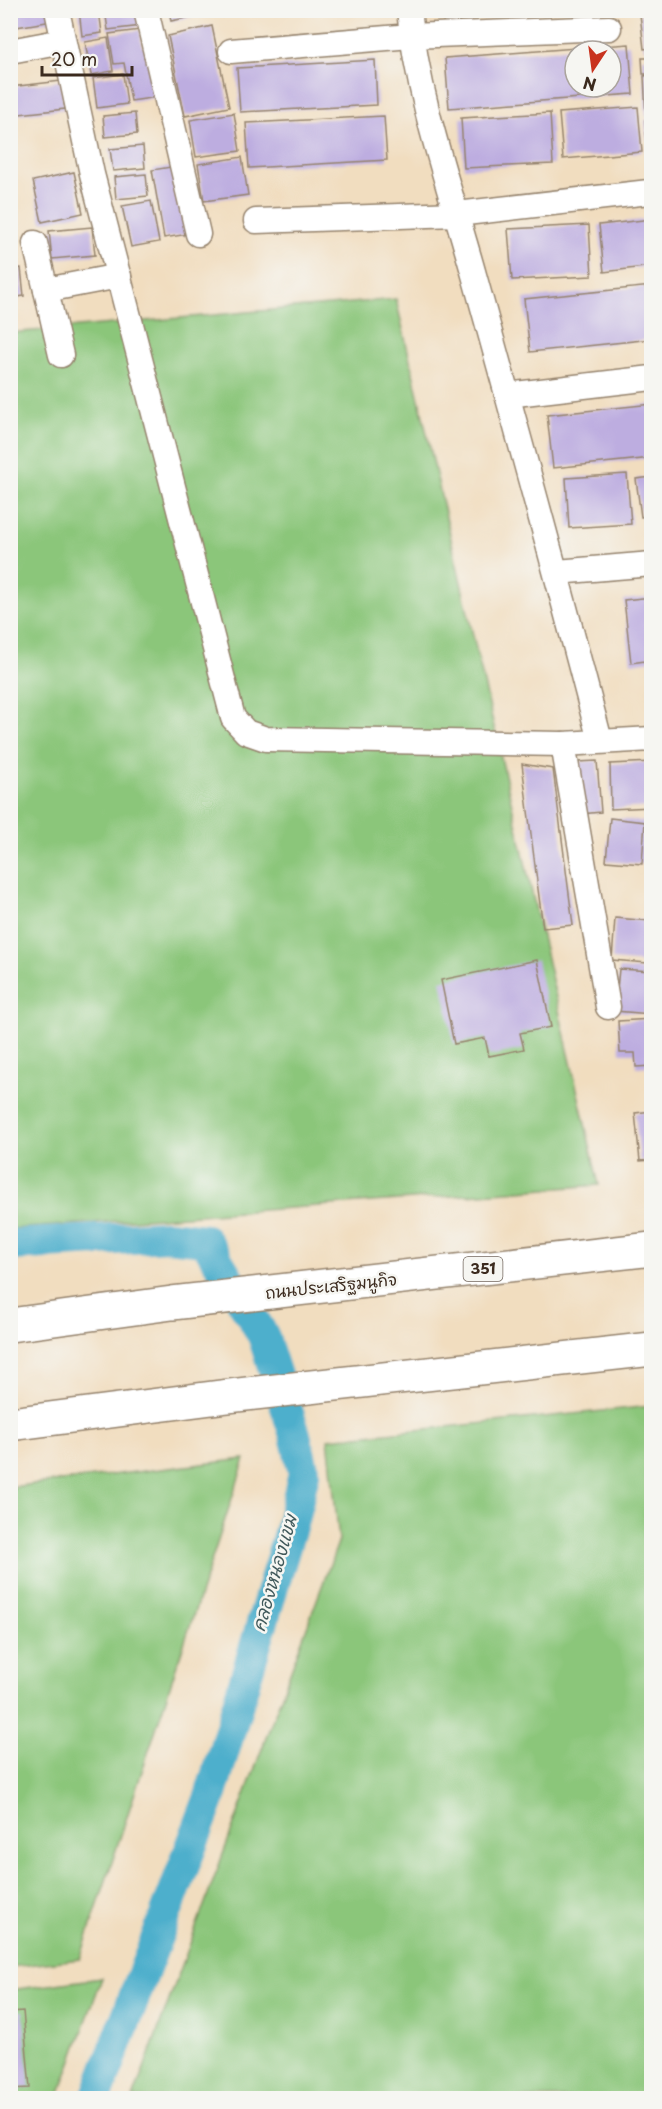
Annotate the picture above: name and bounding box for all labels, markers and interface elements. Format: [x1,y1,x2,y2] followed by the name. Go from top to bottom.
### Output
[42,39,132,77] scale bar
[563,39,623,99] north arrow
[51,45,97,72] text: 20 m
[581,71,598,98] text: N
[464,1257,502,1281] road number: 351
[264,1266,398,1306] street label: ถนนประเสริฐมนูกิจ
[244,1509,304,1634] water label: คลองหนองแขม

